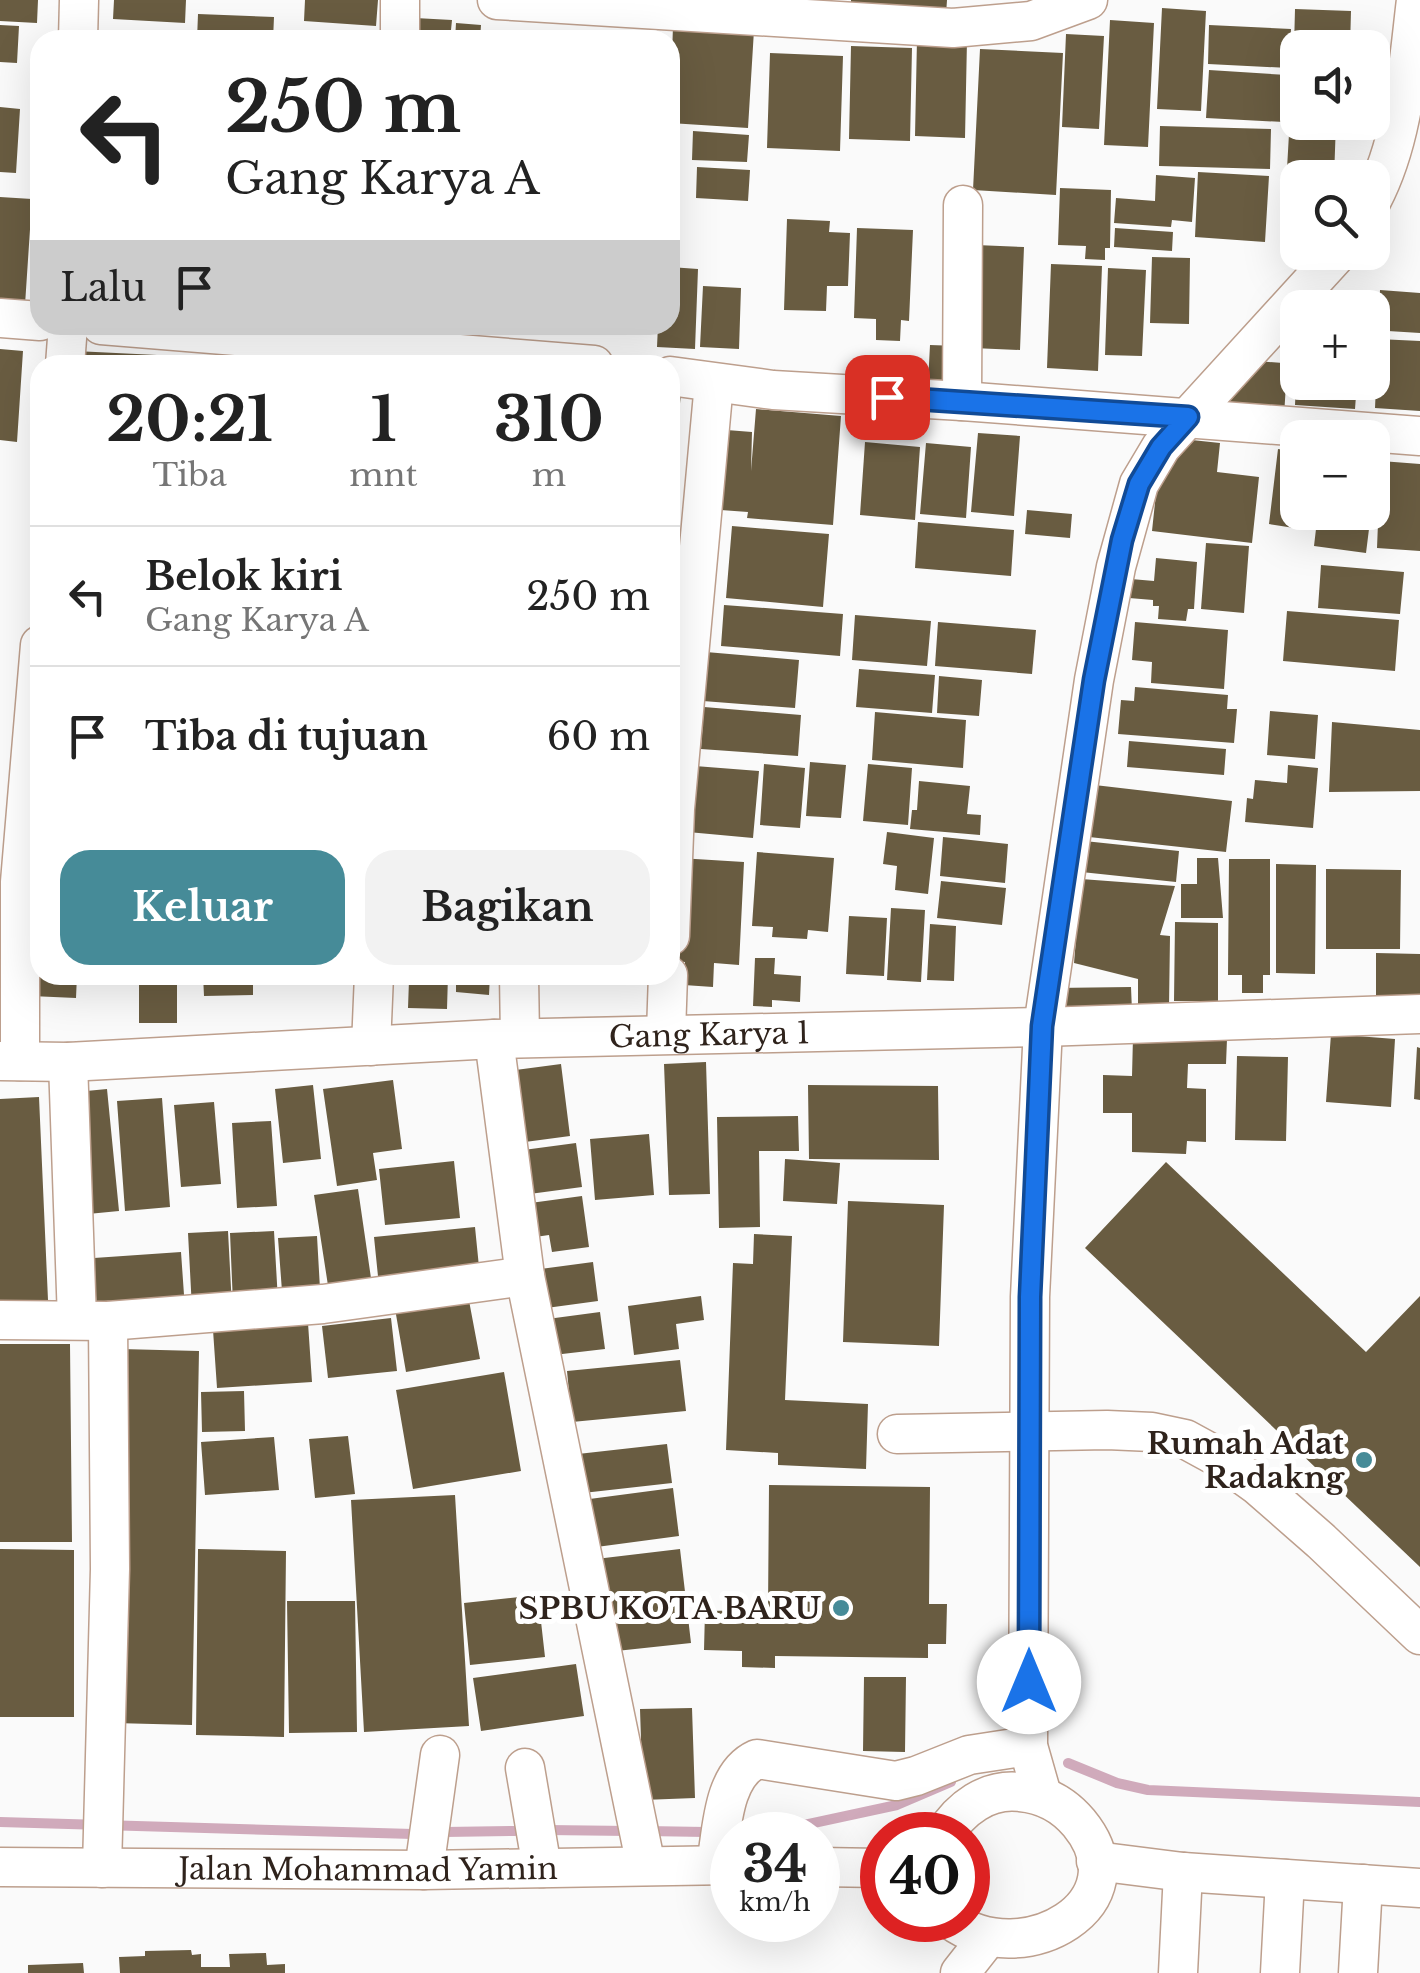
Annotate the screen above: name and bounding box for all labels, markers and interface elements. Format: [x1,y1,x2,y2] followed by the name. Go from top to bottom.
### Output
[1280,30,1390,530] map controls
[1280,30,1390,140] button: sound
[225,64,461,151] text: 250 m
[60,70,190,200] icon: left
[225,150,540,206] text: Gang Karya A
[1280,160,1390,270] button: search
[167,260,222,315] icon: arrive
[60,264,147,311] text: Lalu
[1280,290,1390,400] button: +
[845,355,930,440] pin
[860,370,915,425] icon: arrive
[106,383,273,457] text: 20:21
[370,383,397,457] text: 1
[494,383,604,457] text: 310
[1280,420,1390,530] button: −
[152,455,227,495] text: Tiba
[349,455,418,495] text: mnt
[532,455,566,495] text: m
[145,553,342,600] text: Belok kiri
[60,569,115,624] icon: left
[526,573,650,620] text: 250 m
[145,600,369,640] text: Gang Karya A
[60,709,115,764] icon: arrive
[145,713,428,760] text: Tiba di tujuan
[547,713,650,760] text: 60 m
[60,850,345,965] button: Keluar
[365,850,650,965] button: Bagikan
[608,1014,810,1055] street label: Gang Karya 1
[1147,1425,1345,1496] place label: Rumah Adat Radakng
[1353,1449,1375,1471] marker: Rumah Adat Radakng
[519,1590,822,1627] place label: SPBU KOTA BARU
[830,1597,852,1619] marker: SPBU KOTA BARU
[977,1630,1081,1734] position arrow
[860,1812,990,1942] speed limit sign: 40
[742,1833,808,1896] text: 34
[174,1849,558,1889] street label: Jalan Mohammad Yamin
[740,1887,810,1918] text: km/h

